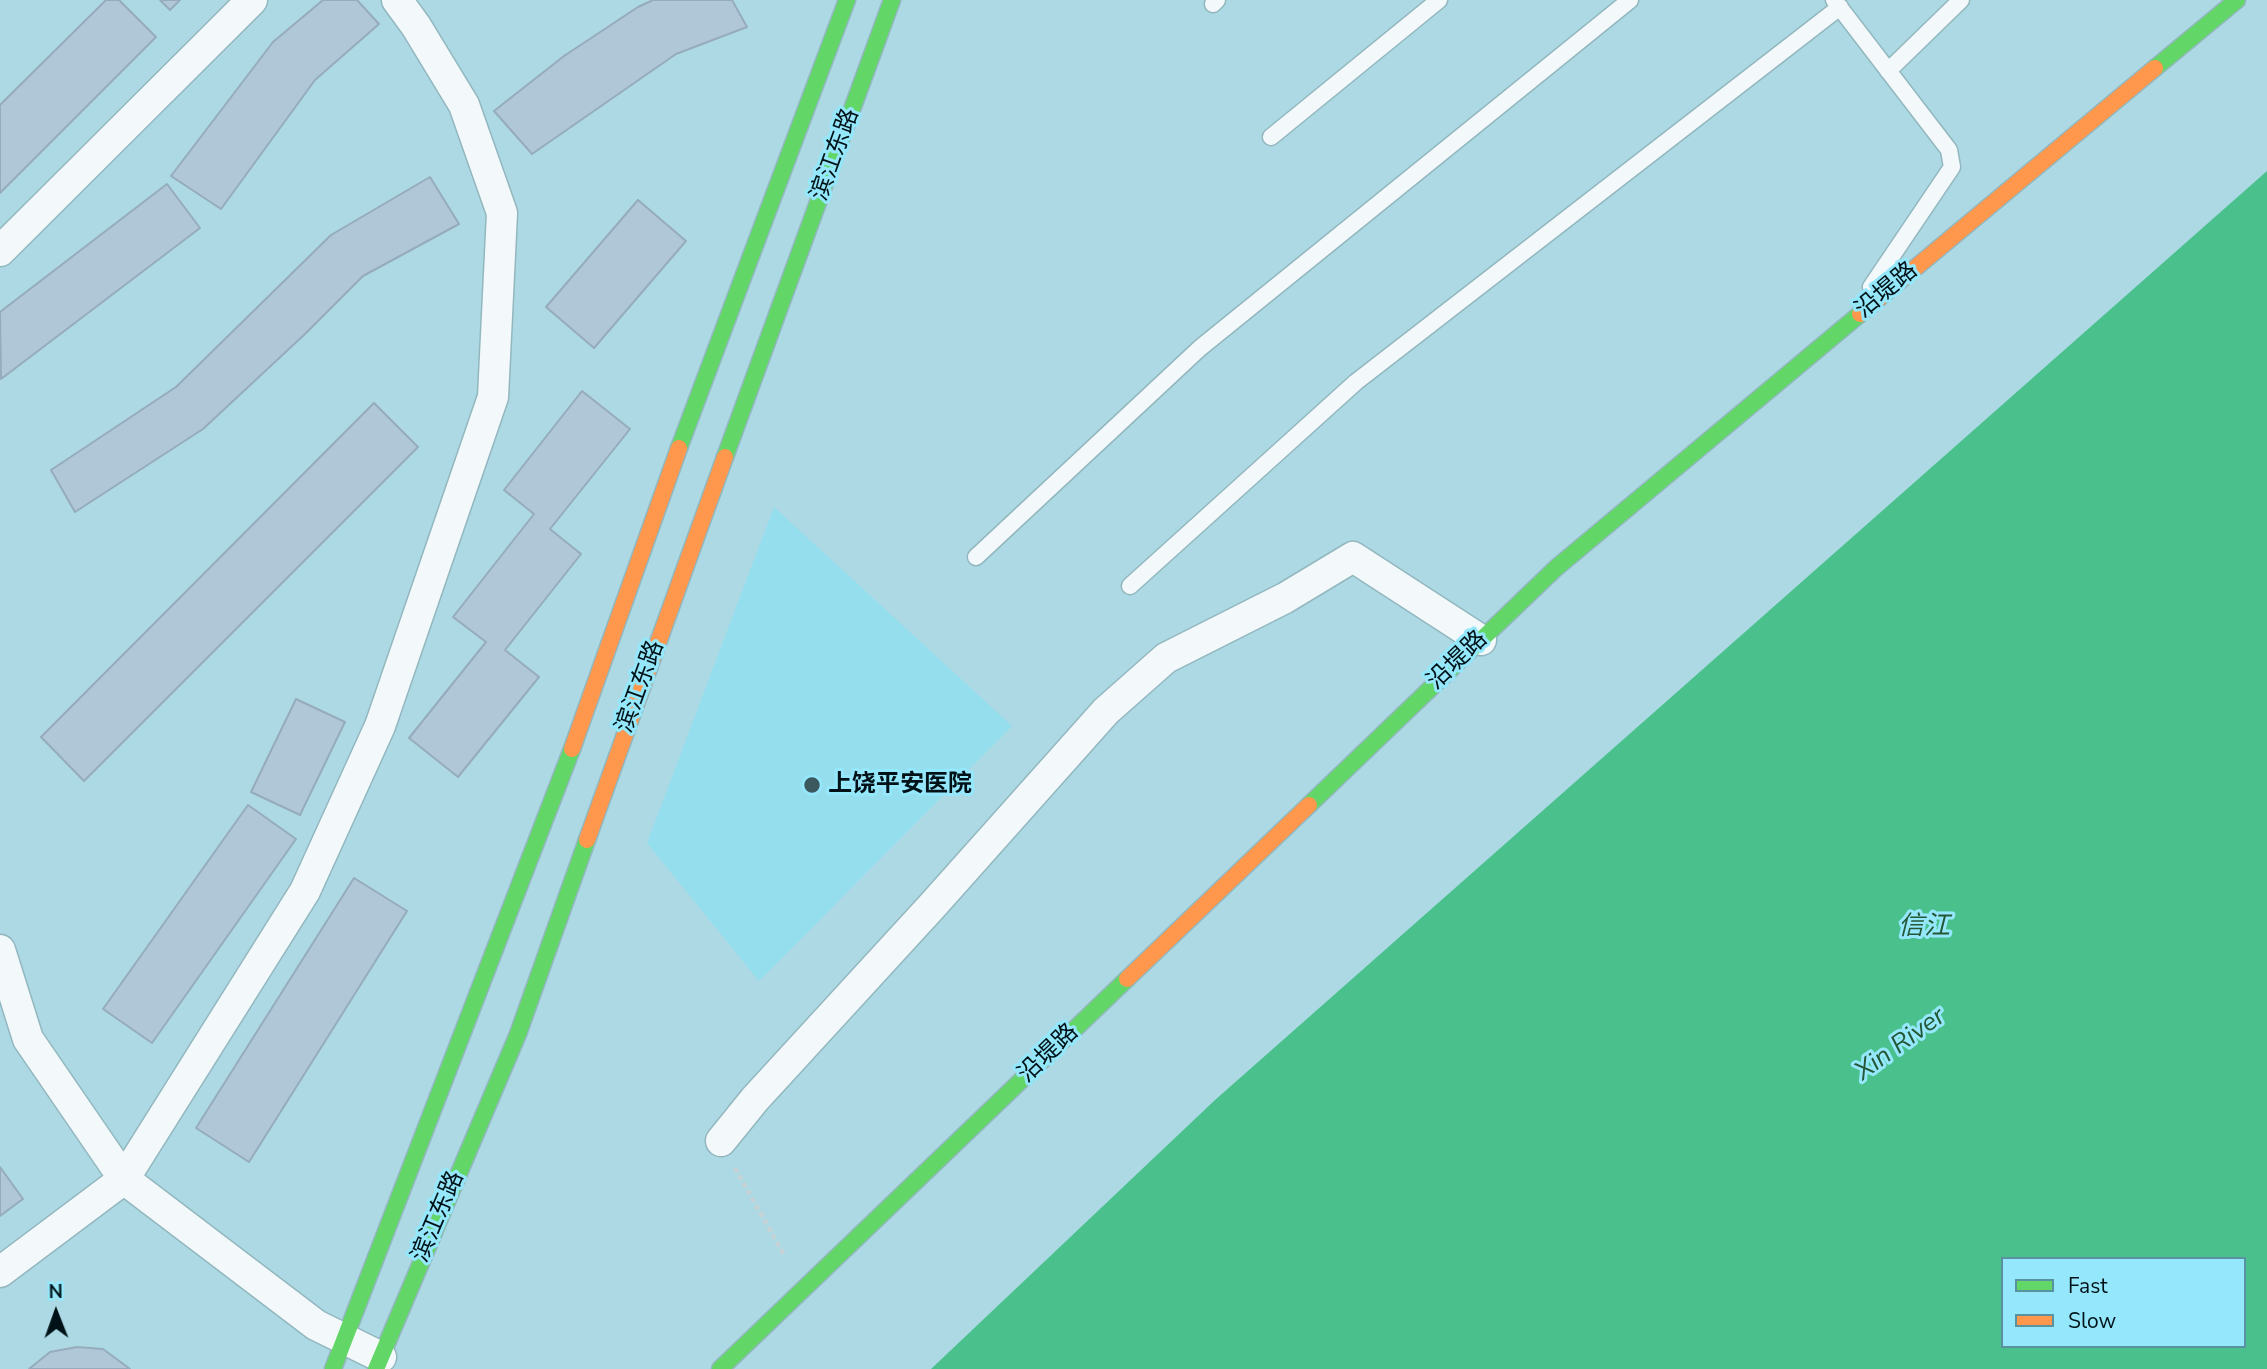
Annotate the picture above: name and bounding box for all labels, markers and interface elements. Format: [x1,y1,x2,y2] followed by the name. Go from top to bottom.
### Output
[806,105,866,205] street label: 滨江东路
[1850,257,1924,325] street label: 沿堤路
[1422,626,1494,696] street label: 沿堤路
[611,637,671,737] street label: 滨江东路
[828,771,972,799] place label: 上饶平安医院
[802,775,822,795] marker: 上饶平安医院
[1898,912,1950,944] water label: 信江
[1850,1002,1952,1088] water label: Xin River
[1013,1019,1085,1089] street label: 沿堤路
[407,1167,471,1267] street label: 滨江东路
[2001,1257,2246,1348] legend
[2068,1272,2108,1300] text: Fast
[21,1278,91,1348] north arrow
[48,1279,63,1305] text: N
[2068,1307,2116,1335] text: Slow

